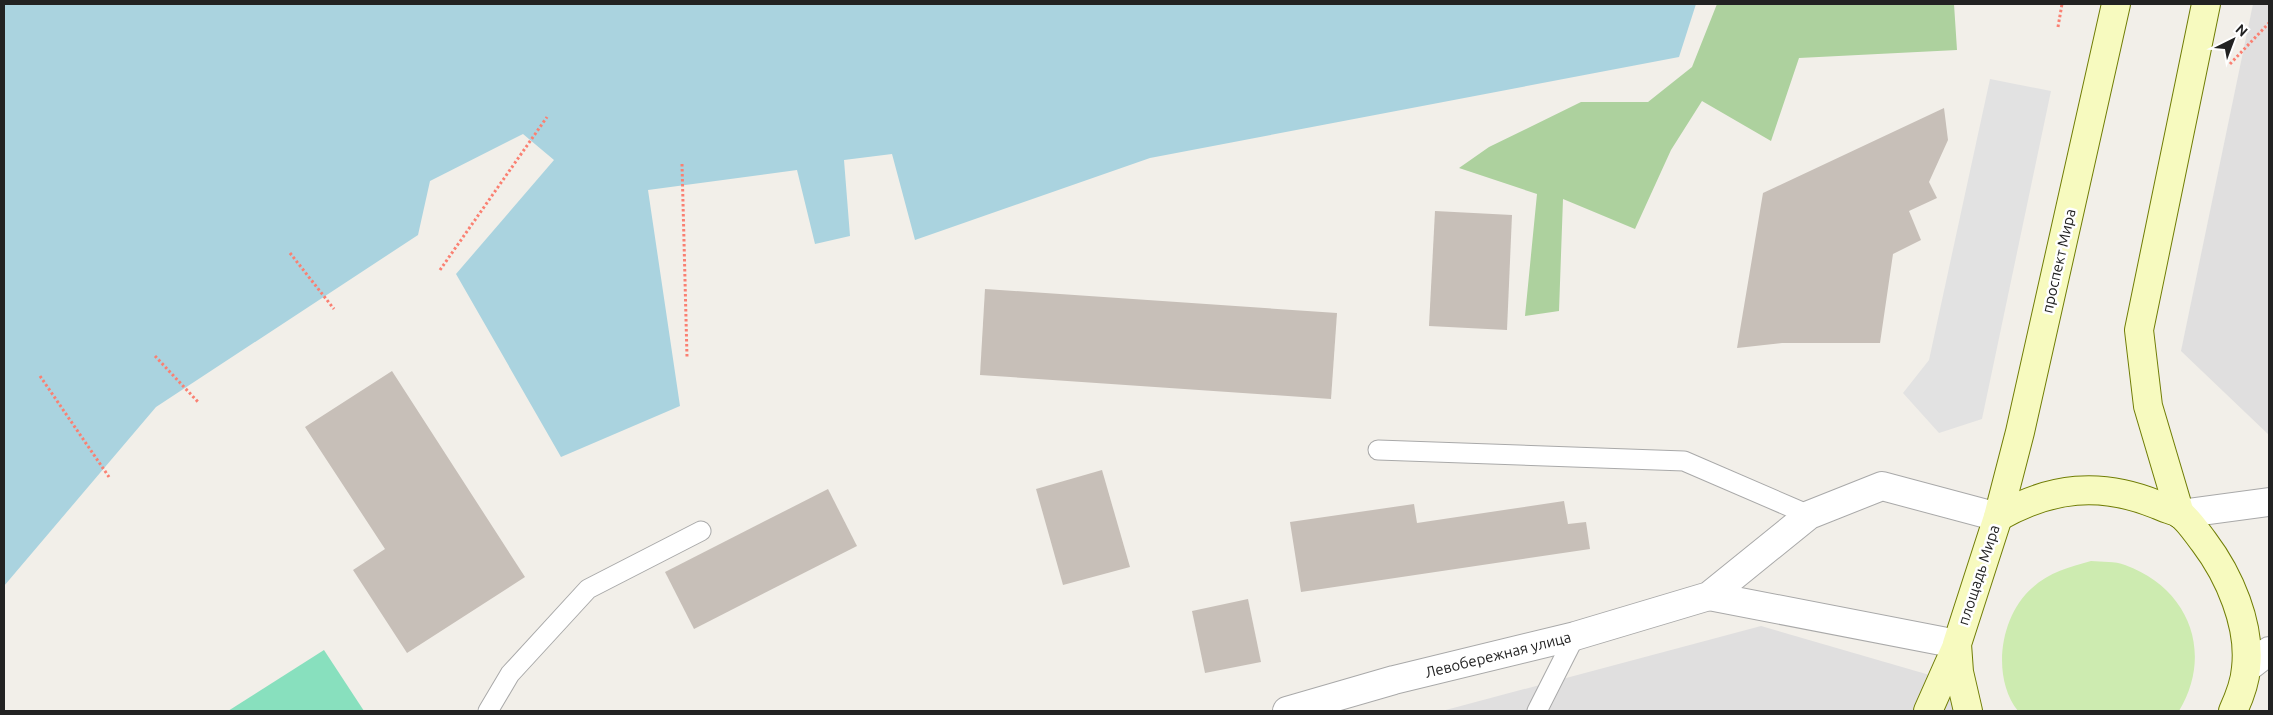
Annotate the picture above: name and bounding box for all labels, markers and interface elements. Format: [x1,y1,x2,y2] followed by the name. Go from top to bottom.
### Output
[2208,15,2258,65] north arrow
[2232,21,2251,40] text: N
[2038,207,2079,315] street label: проспект Мира
[1954,522,2003,627] street label: площадь Мира
[1423,628,1573,681] street label: Левобережная улица

